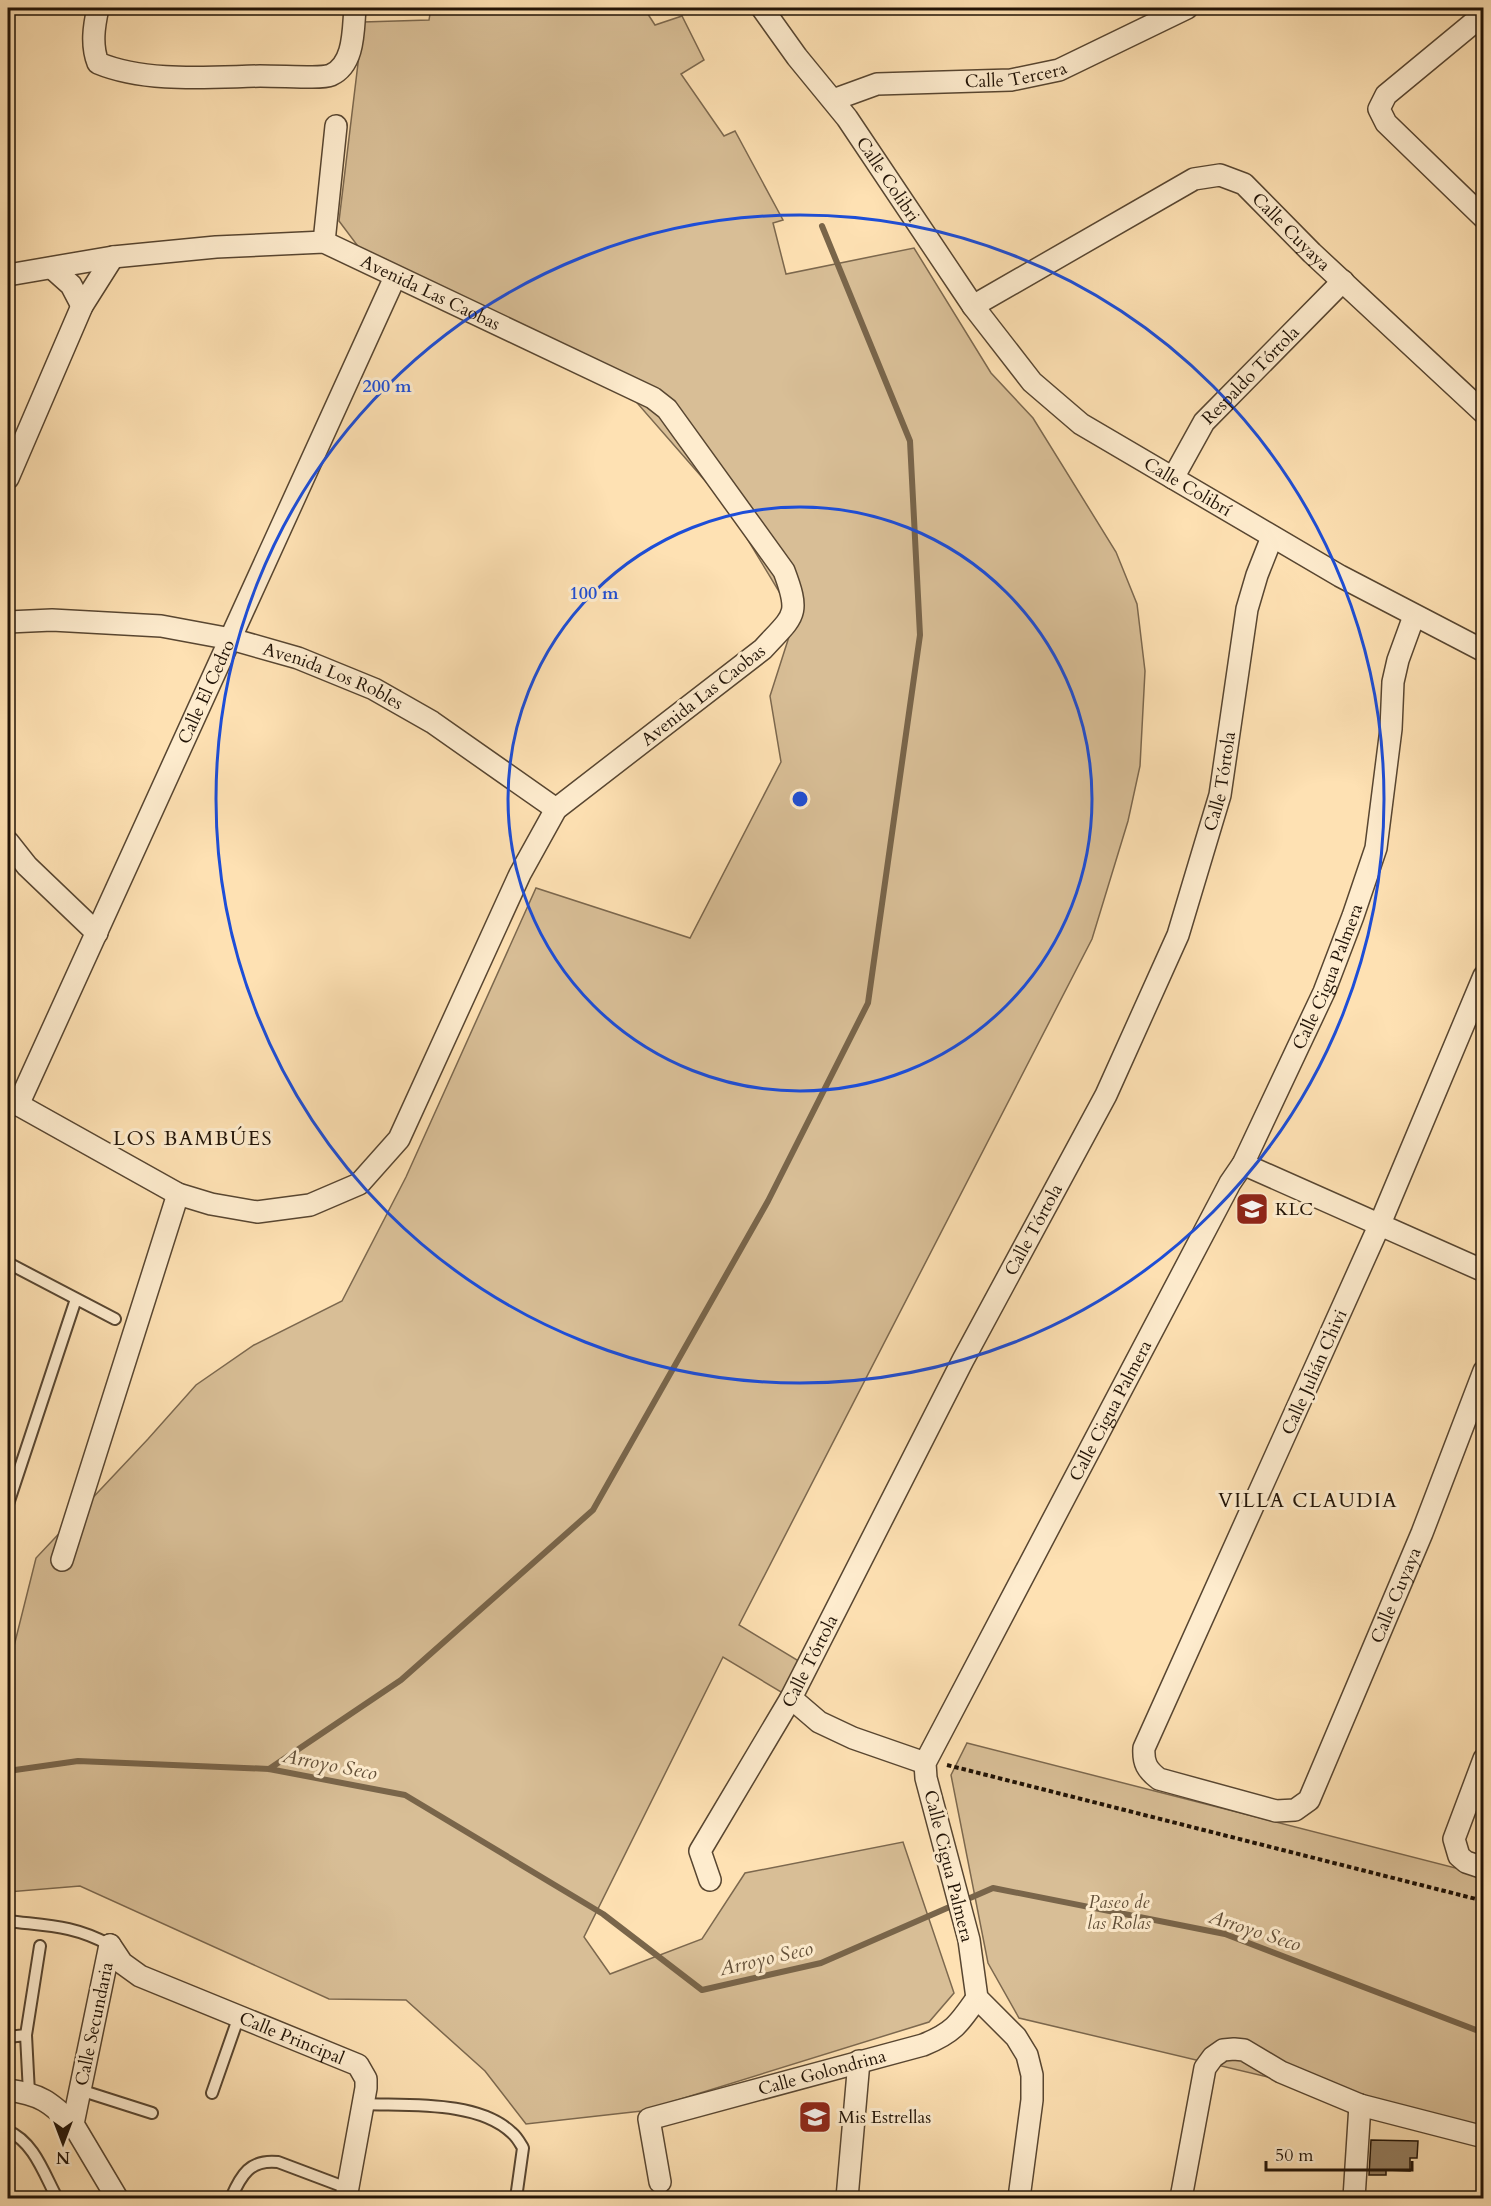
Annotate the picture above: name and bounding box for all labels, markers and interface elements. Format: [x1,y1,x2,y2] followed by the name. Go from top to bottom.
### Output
[965,56,1071,94] street label: Calle Tercera
[850,132,925,227] street label: Calle Colibri
[1246,187,1336,277] street label: Calle Cuyaya
[356,249,504,337] street label: Avenida Las Caobas
[1196,320,1305,430] street label: Respaldo Tórtola
[362,374,412,399] text: 200 m
[1139,451,1236,523] street label: Calle Colibrí
[569,581,619,606] text: 100 m
[172,636,241,748] street label: Calle El Cedro
[260,637,408,716] street label: Avenida Los Robles
[636,639,771,752] street label: Avenida Las Caobas
[1198,730,1242,834] street label: Calle Tórtola
[790,789,810,809] centre of rings
[1287,900,1369,1054] street label: Calle Cigua Palmera
[113,1125,273,1152] district label: LOS BAMBÚES
[999,1179,1069,1280] street label: Calle Tórtola
[1234,1191,1270,1227] school or university icon: KLC
[1275,1197,1313,1222] place label: KLC
[1276,1305,1353,1439] street label: Calle Julián Chivi
[1063,1336,1158,1486] street label: Calle Cigua Palmera
[1218,1487,1398,1514] district label: VILLA CLAUDIA
[1365,1543,1428,1647] street label: Calle Cuyaya
[776,1611,844,1713] street label: Calle Tórtola
[279,1742,379,1787] water label: Arroyo Seco
[918,1787,980,1945] street label: Calle Cigua Palmera
[1087,1890,1151,1936] park label: Paseo de las Rolas
[1204,1903,1304,1958] water label: Arroyo Seco
[716,1935,816,1983] water label: Arroyo Seco
[69,1960,120,2088] street label: Calle Secundaria
[235,2006,349,2071] street label: Calle Principal
[755,2044,889,2102] street label: Calle Golondrina
[797,2099,833,2135] school or university icon: Mis Estrellas
[838,2105,931,2130] place label: Mis Estrellas
[33,2113,93,2173] north arrow
[1266,2134,1412,2172] scale bar
[1275,2143,1314,2168] text: 50 m
[56,2146,70,2168] text: N

